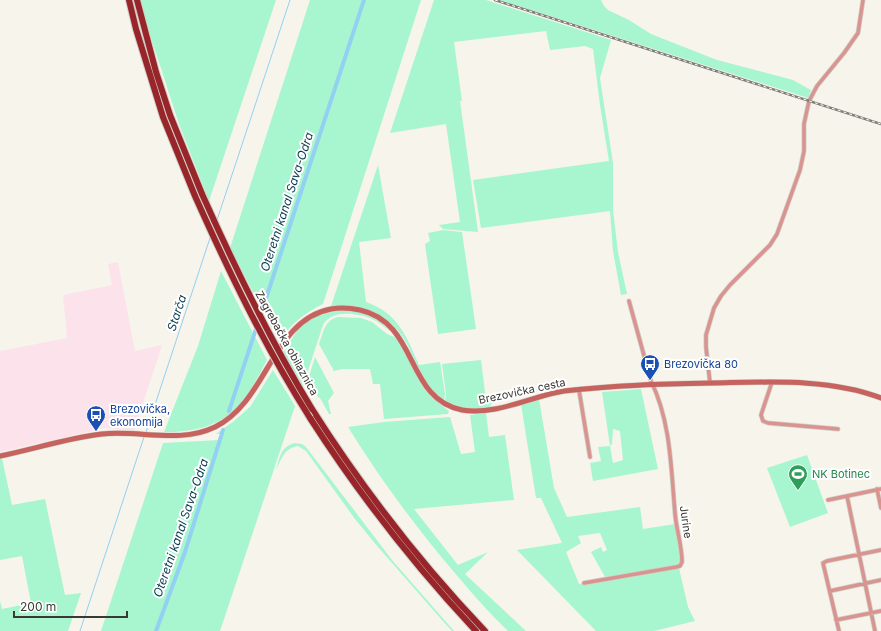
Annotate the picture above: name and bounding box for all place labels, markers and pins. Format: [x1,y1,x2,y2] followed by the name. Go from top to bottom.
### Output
[639,353,661,381] bus stop icon: Brezovička 80
[664,357,738,371] place label: Brezovička 80
[110,402,170,429] place label: Brezovička, ekonomija
[85,404,107,432] bus stop icon: Brezovička, ekonomija
[787,463,809,491] sports icon: NK Botinec
[812,467,870,481] place label: NK Botinec

